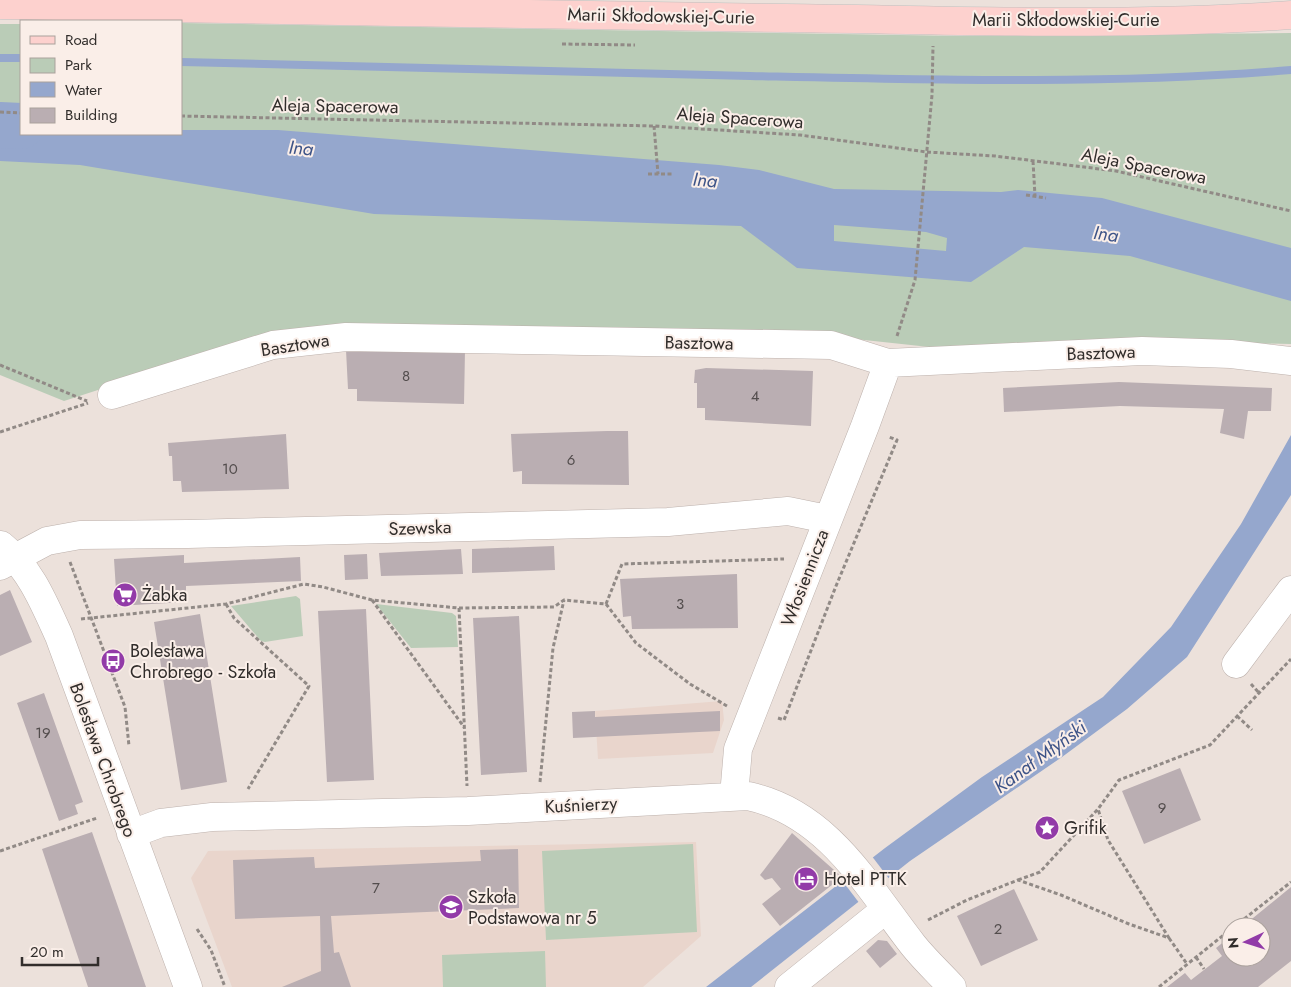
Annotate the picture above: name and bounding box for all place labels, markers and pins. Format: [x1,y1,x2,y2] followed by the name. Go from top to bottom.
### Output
[112,582,138,608] supermarket icon: Żabka
[142,582,187,608] place label: Żabka
[130,638,276,685] place label: Bolesława Chrobrego - Szkoła
[100,648,126,674] bus stop icon: Bolesława Chrobrego - Szkoła
[1034,815,1060,841] place icon: Grifik
[1064,815,1107,841] place label: Grifik
[793,866,819,892] hotel icon: Hotel PTTK
[824,866,907,892] place label: Hotel PTTK
[468,884,597,931] place label: Szkoła Podstawowa nr 5
[438,894,464,920] school or university icon: Szkoła Podstawowa nr 5

